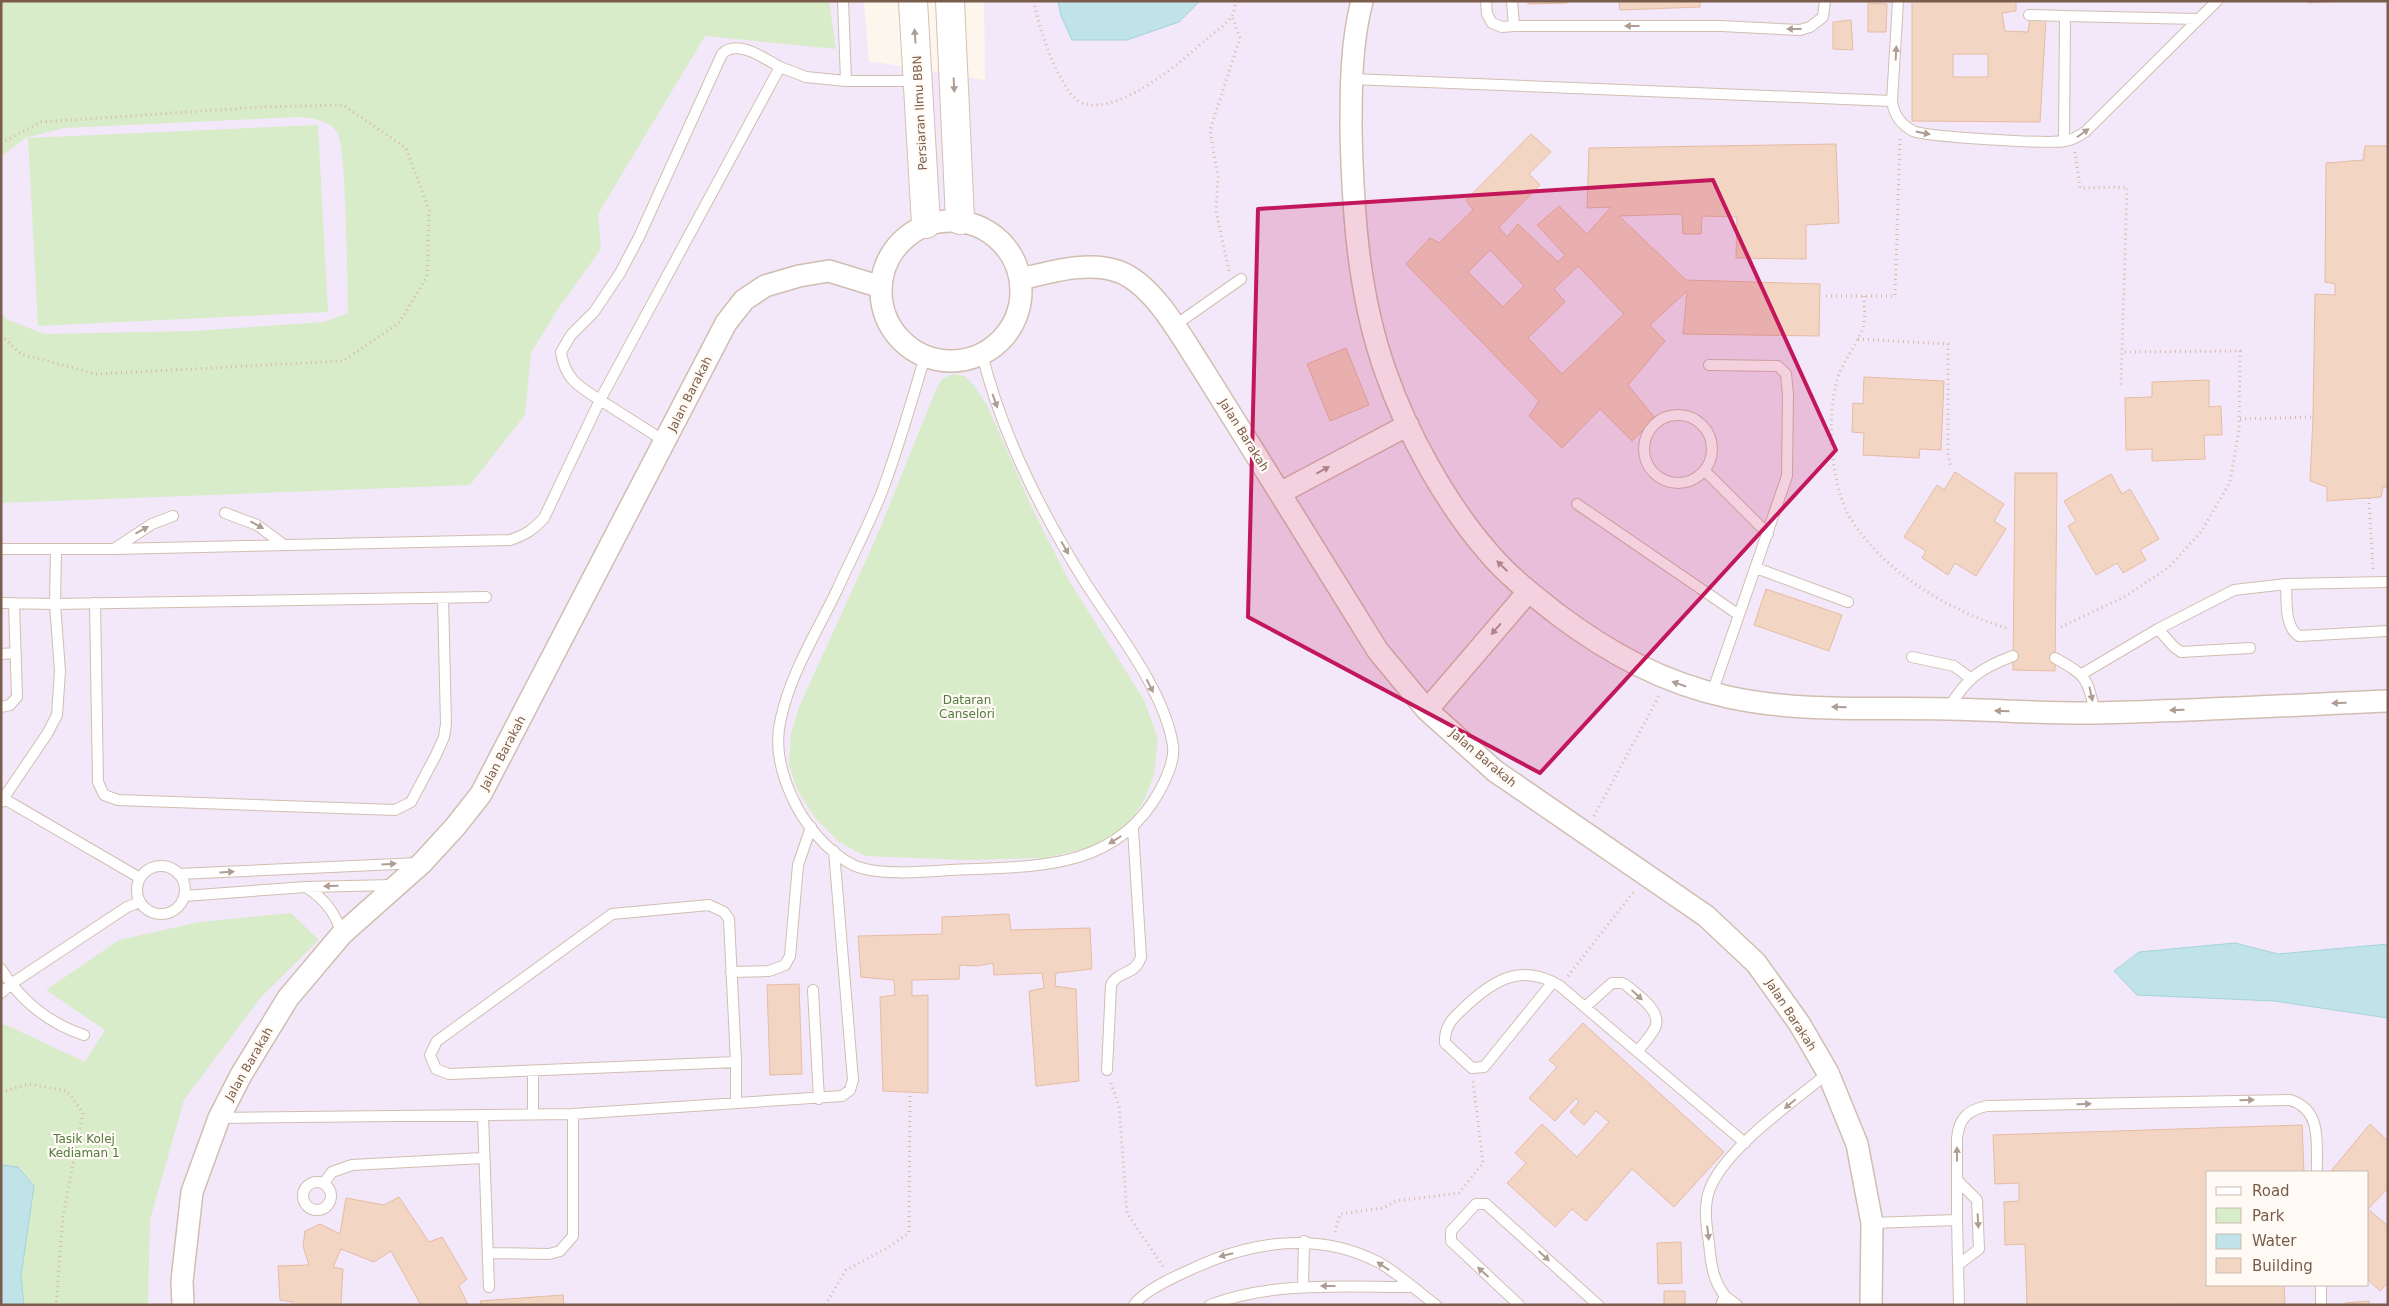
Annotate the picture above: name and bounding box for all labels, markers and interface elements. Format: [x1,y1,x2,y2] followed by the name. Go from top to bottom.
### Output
[1623,22,1639,30] one-way arrow
[1786,25,1802,33] one-way arrow
[911,28,919,44] one-way arrow
[1892,44,1900,60] one-way arrow
[910,55,930,171] street label: Persiaran Ilmu BBN
[950,77,958,93] one-way arrow
[2076,128,2089,138] one-way arrow
[1915,129,1931,137] one-way arrow
[665,354,715,435] street label: Jalan Barakah
[991,394,999,409] one-way arrow
[1216,395,1272,474] street label: Jalan Barakah
[1316,466,1331,474] one-way arrow
[249,521,264,529] one-way arrow
[135,525,149,534] one-way arrow
[1061,541,1070,554] one-way arrow
[1496,560,1508,572] one-way arrow
[1491,622,1502,635] one-way arrow
[1146,679,1154,693] one-way arrow
[1671,680,1686,688] one-way arrow
[2087,686,2095,702] one-way arrow
[939,693,995,721] park label: Dataran Canselori
[2331,700,2347,708] one-way arrow
[1831,702,1847,710] one-way arrow
[1993,706,2009,714] one-way arrow
[2168,706,2184,714] one-way arrow
[477,713,529,794] street label: Jalan Barakah
[1446,725,1519,790] street label: Jalan Barakah
[1108,836,1122,845] one-way arrow
[381,860,397,868] one-way arrow
[219,867,235,875] one-way arrow
[322,882,338,890] one-way arrow
[1762,976,1819,1053] street label: Jalan Barakah
[1630,989,1642,1001] one-way arrow
[222,1025,276,1104] street label: Jalan Barakah
[2239,1096,2255,1104] one-way arrow
[1785,1098,1797,1110] one-way arrow
[2077,1100,2093,1108] one-way arrow
[48,1132,120,1160] park label: Tasik Kolej Kediaman 1
[1953,1146,1961,1162] one-way arrow
[2206,1171,2369,1286] legend
[2252,1182,2290,1200] text: Road
[2252,1207,2285,1225] text: Park
[1974,1213,1982,1229] one-way arrow
[1704,1225,1712,1241] one-way arrow
[2252,1232,2297,1250] text: Water
[1219,1251,1234,1259] one-way arrow
[1538,1251,1551,1262] one-way arrow
[2252,1257,2313,1275] text: Building
[1376,1261,1389,1271] one-way arrow
[1478,1266,1490,1278] one-way arrow
[1319,1282,1335,1290] one-way arrow

